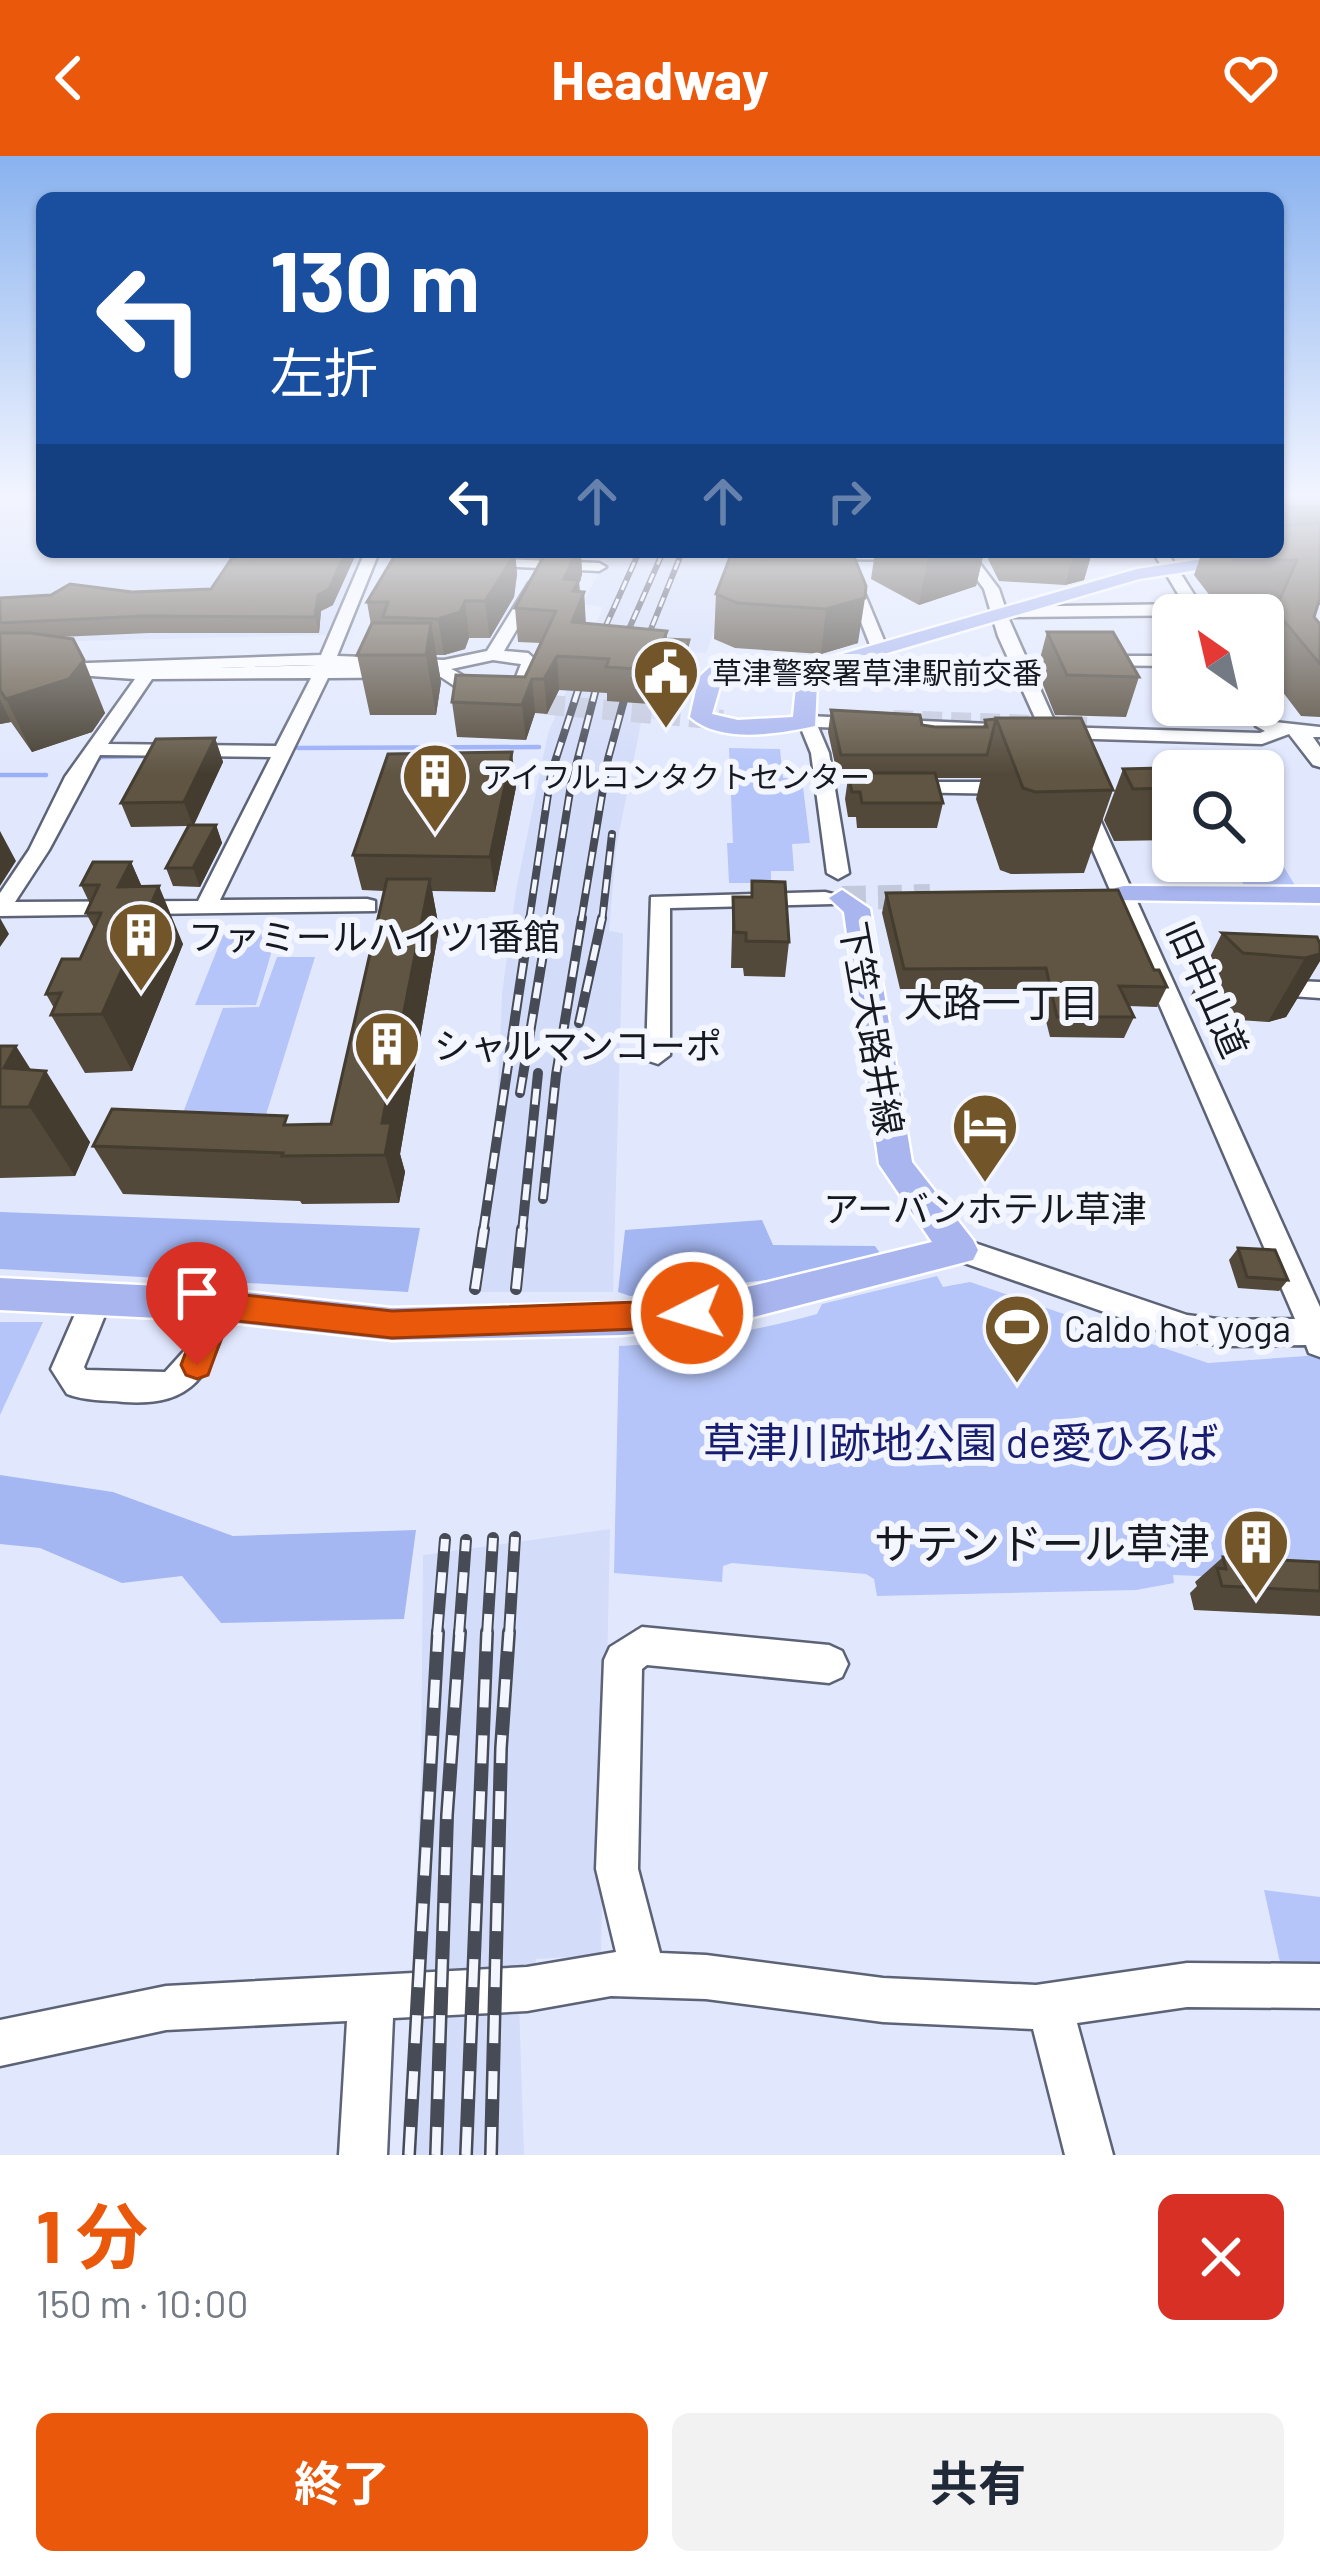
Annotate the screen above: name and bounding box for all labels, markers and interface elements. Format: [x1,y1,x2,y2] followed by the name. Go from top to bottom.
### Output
[36,45,102,111] icon: back
[1218,45,1284,111] icon: heart
[551,46,769,111] text: Headway
[270,228,480,329] text: 130 m
[72,240,228,396] icon: left
[270,339,378,404] text: 左折
[438,468,504,534] icon: left
[564,468,630,534] icon: ahead
[690,468,756,534] icon: ahead
[816,468,882,534] icon: right
[1152,594,1284,726] north arrow
[1152,594,1284,882] map controls
[631,637,701,731] public building icon: 草津警察署草津駅前交番
[712,654,1042,690] place label: 草津警察署草津駅前交番
[400,741,470,835] building icon: アイフルコンタクトセンター
[1152,750,1284,882] button: search
[482,758,870,794] place label: アイフルコンタクトセンター
[106,900,176,994] building icon: ファミールハイツ1番館
[188,914,560,957] place label: ファミールハイツ1番館
[1160,914,1258,1064] street label: 旧中山道
[833,918,913,1138] street label: 下笠大路井線
[903,978,1099,1025] district label: 大路一丁目
[352,1009,422,1103] building icon: シャルマンコーポ
[434,1023,722,1066] place label: シャルマンコーポ
[950,1091,1020,1185] hotel icon: アーバンホテル草津
[823,1186,1147,1229] place label: アーバンホテル草津
[146,1242,248,1365] pin
[629,1250,755,1376] position arrow
[164,1260,230,1326] icon: arrive
[982,1292,1052,1386] sports icon: Caldo hot yoga
[1064,1306,1291,1349] place label: Caldo hot yoga
[703,1416,1219,1466] park label: 草津川跡地公園 de愛ひろば
[1221,1507,1291,1601] building icon: サテンドール草津
[874,1517,1210,1567] place label: サテンドール草津
[36,2191,148,2277] text: 1 分
[1158,2194,1284,2320] button: close
[36,2279,249,2326] text: 150 m · 10:00
[36,2413,648,2551] button: 終了
[672,2413,1284,2551] button: 共有

